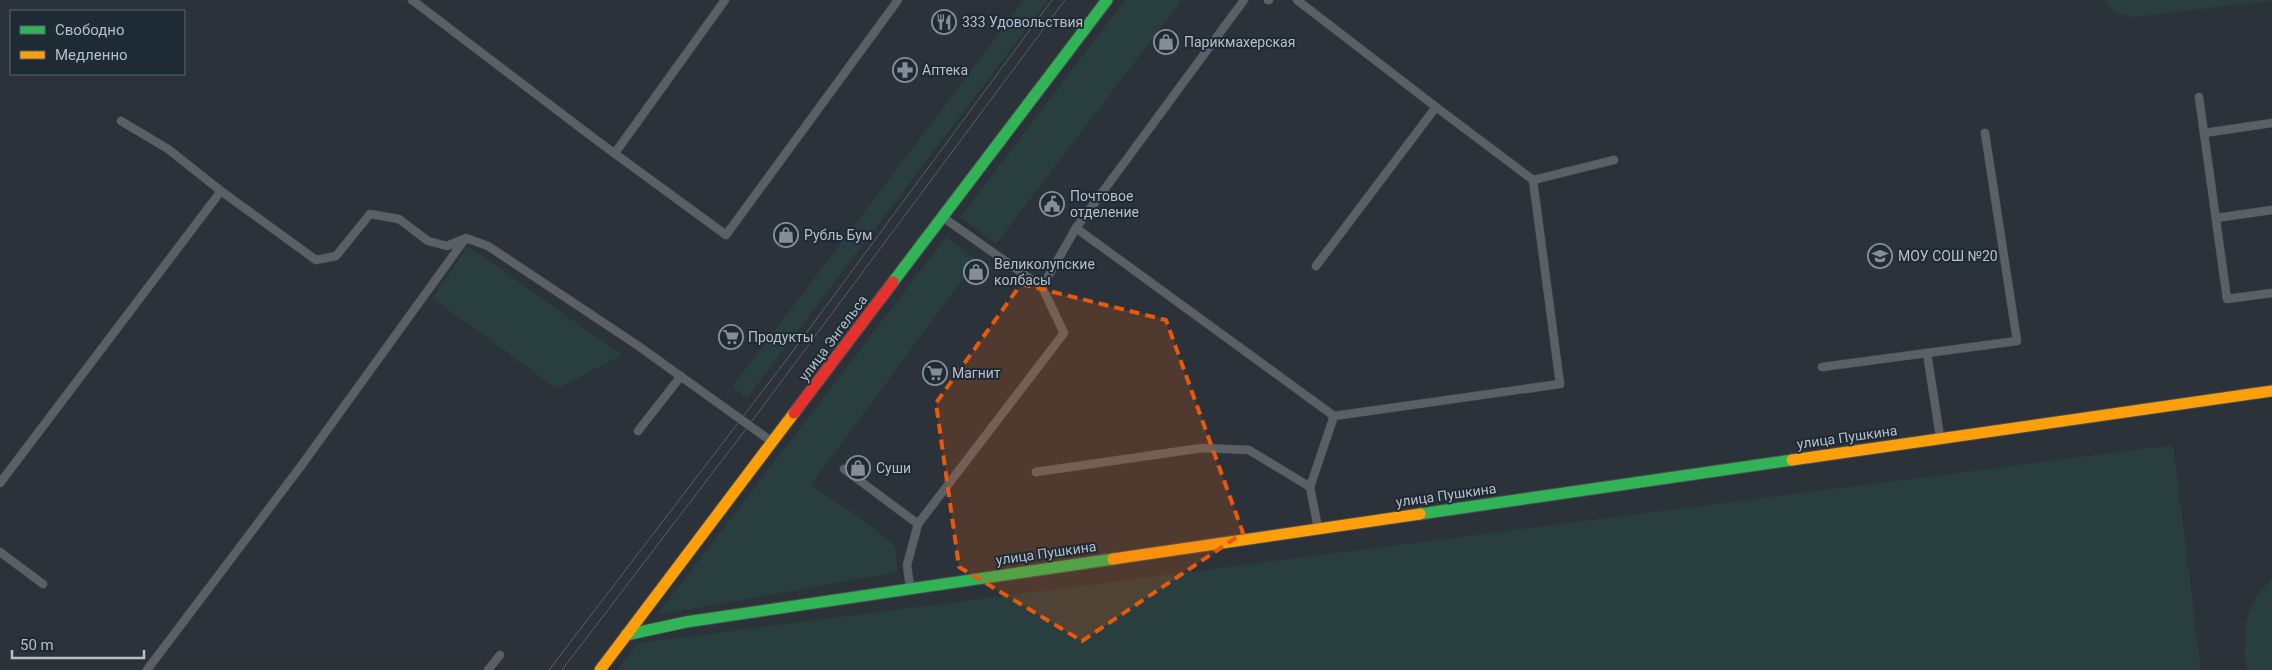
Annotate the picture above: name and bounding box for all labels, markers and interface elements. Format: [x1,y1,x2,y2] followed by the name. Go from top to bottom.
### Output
[931,9,957,35] restaurant icon: 333 Удовольствия
[10,10,185,75] legend
[962,14,1083,30] place label: 333 Удовольствия
[55,21,124,39] text: Свободно
[1153,29,1179,55] shop icon: Парикмахерская
[1184,34,1295,50] place label: Парикмахерская
[55,46,128,64] text: Медленно
[892,57,918,83] pharmacy icon: Аптека
[922,62,968,78] place label: Аптека
[1070,188,1139,220] place label: Почтовое отделение
[1039,191,1065,217] public building icon: Почтовое отделение
[773,222,799,248] shop icon: Рубль Бум
[804,227,872,243] place label: Рубль Бум
[1867,243,1893,269] school or university icon: МОУ СОШ №20
[1898,248,1998,264] place label: МОУ СОШ №20
[994,256,1095,288] place label: Великолупские колбасы
[963,259,989,285] shop icon: Великолупские колбасы
[796,292,870,384] street label: улица Энгельса
[718,324,744,350] supermarket icon: Продукты
[748,329,814,345] place label: Продукты
[922,360,948,386] supermarket icon: Магнит
[952,365,1001,381] place label: Магнит
[1796,422,1898,452] street label: улица Пушкина
[845,455,871,481] shop icon: Суши
[876,460,911,476] place label: Суши
[1395,480,1497,510] street label: улица Пушкина
[995,538,1097,568] street label: улица Пушкина
[12,628,145,660] scale bar
[20,636,54,654] text: 50 m

